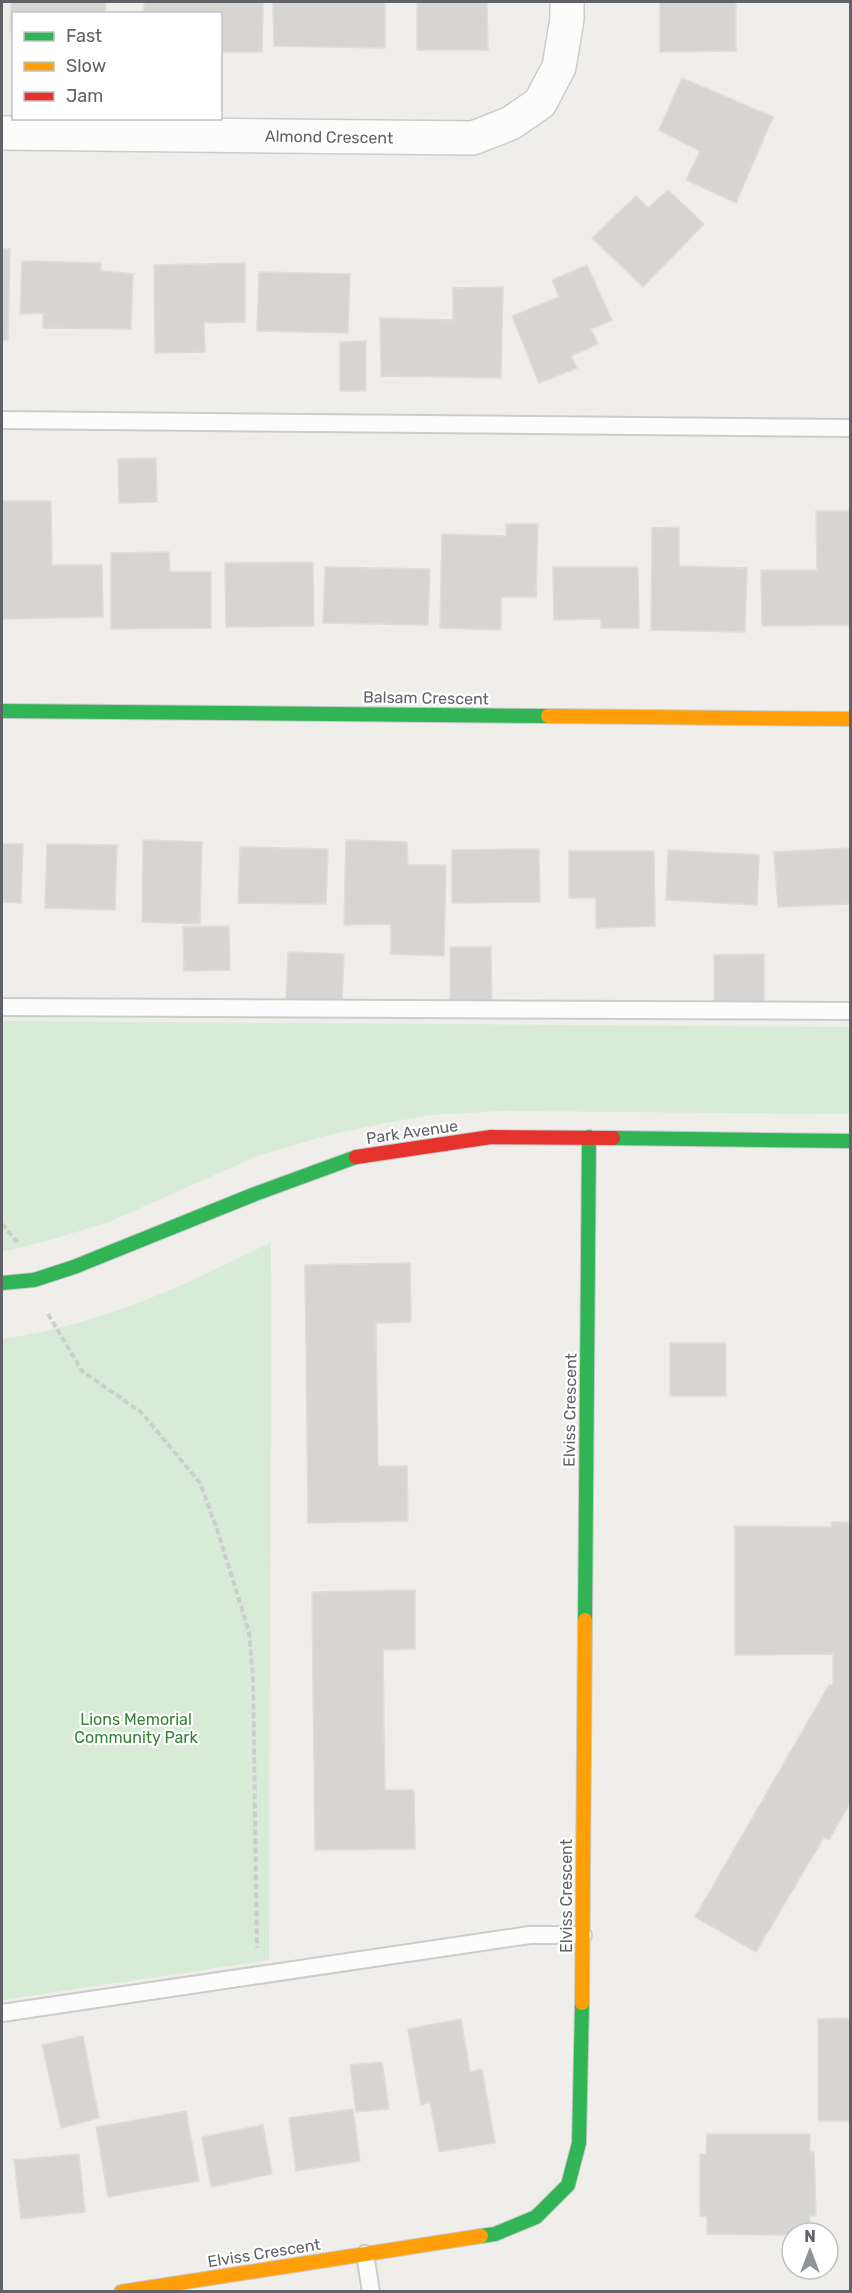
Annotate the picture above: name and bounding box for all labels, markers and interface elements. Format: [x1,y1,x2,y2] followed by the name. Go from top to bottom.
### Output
[12,12,222,120] legend
[66,25,102,47] text: Fast
[66,55,106,77] text: Slow
[66,85,103,107] text: Jam
[265,126,393,148] street label: Almond Crescent
[363,687,489,709] street label: Balsam Crescent
[365,1116,459,1148] street label: Park Avenue
[560,1353,580,1467] street label: Elviss Crescent
[74,1710,198,1747] park label: Lions Memorial Community Park
[557,1839,576,1953] street label: Elviss Crescent
[780,2221,840,2281] north arrow
[804,2227,816,2246] text: N
[206,2235,322,2271] street label: Elviss Crescent

